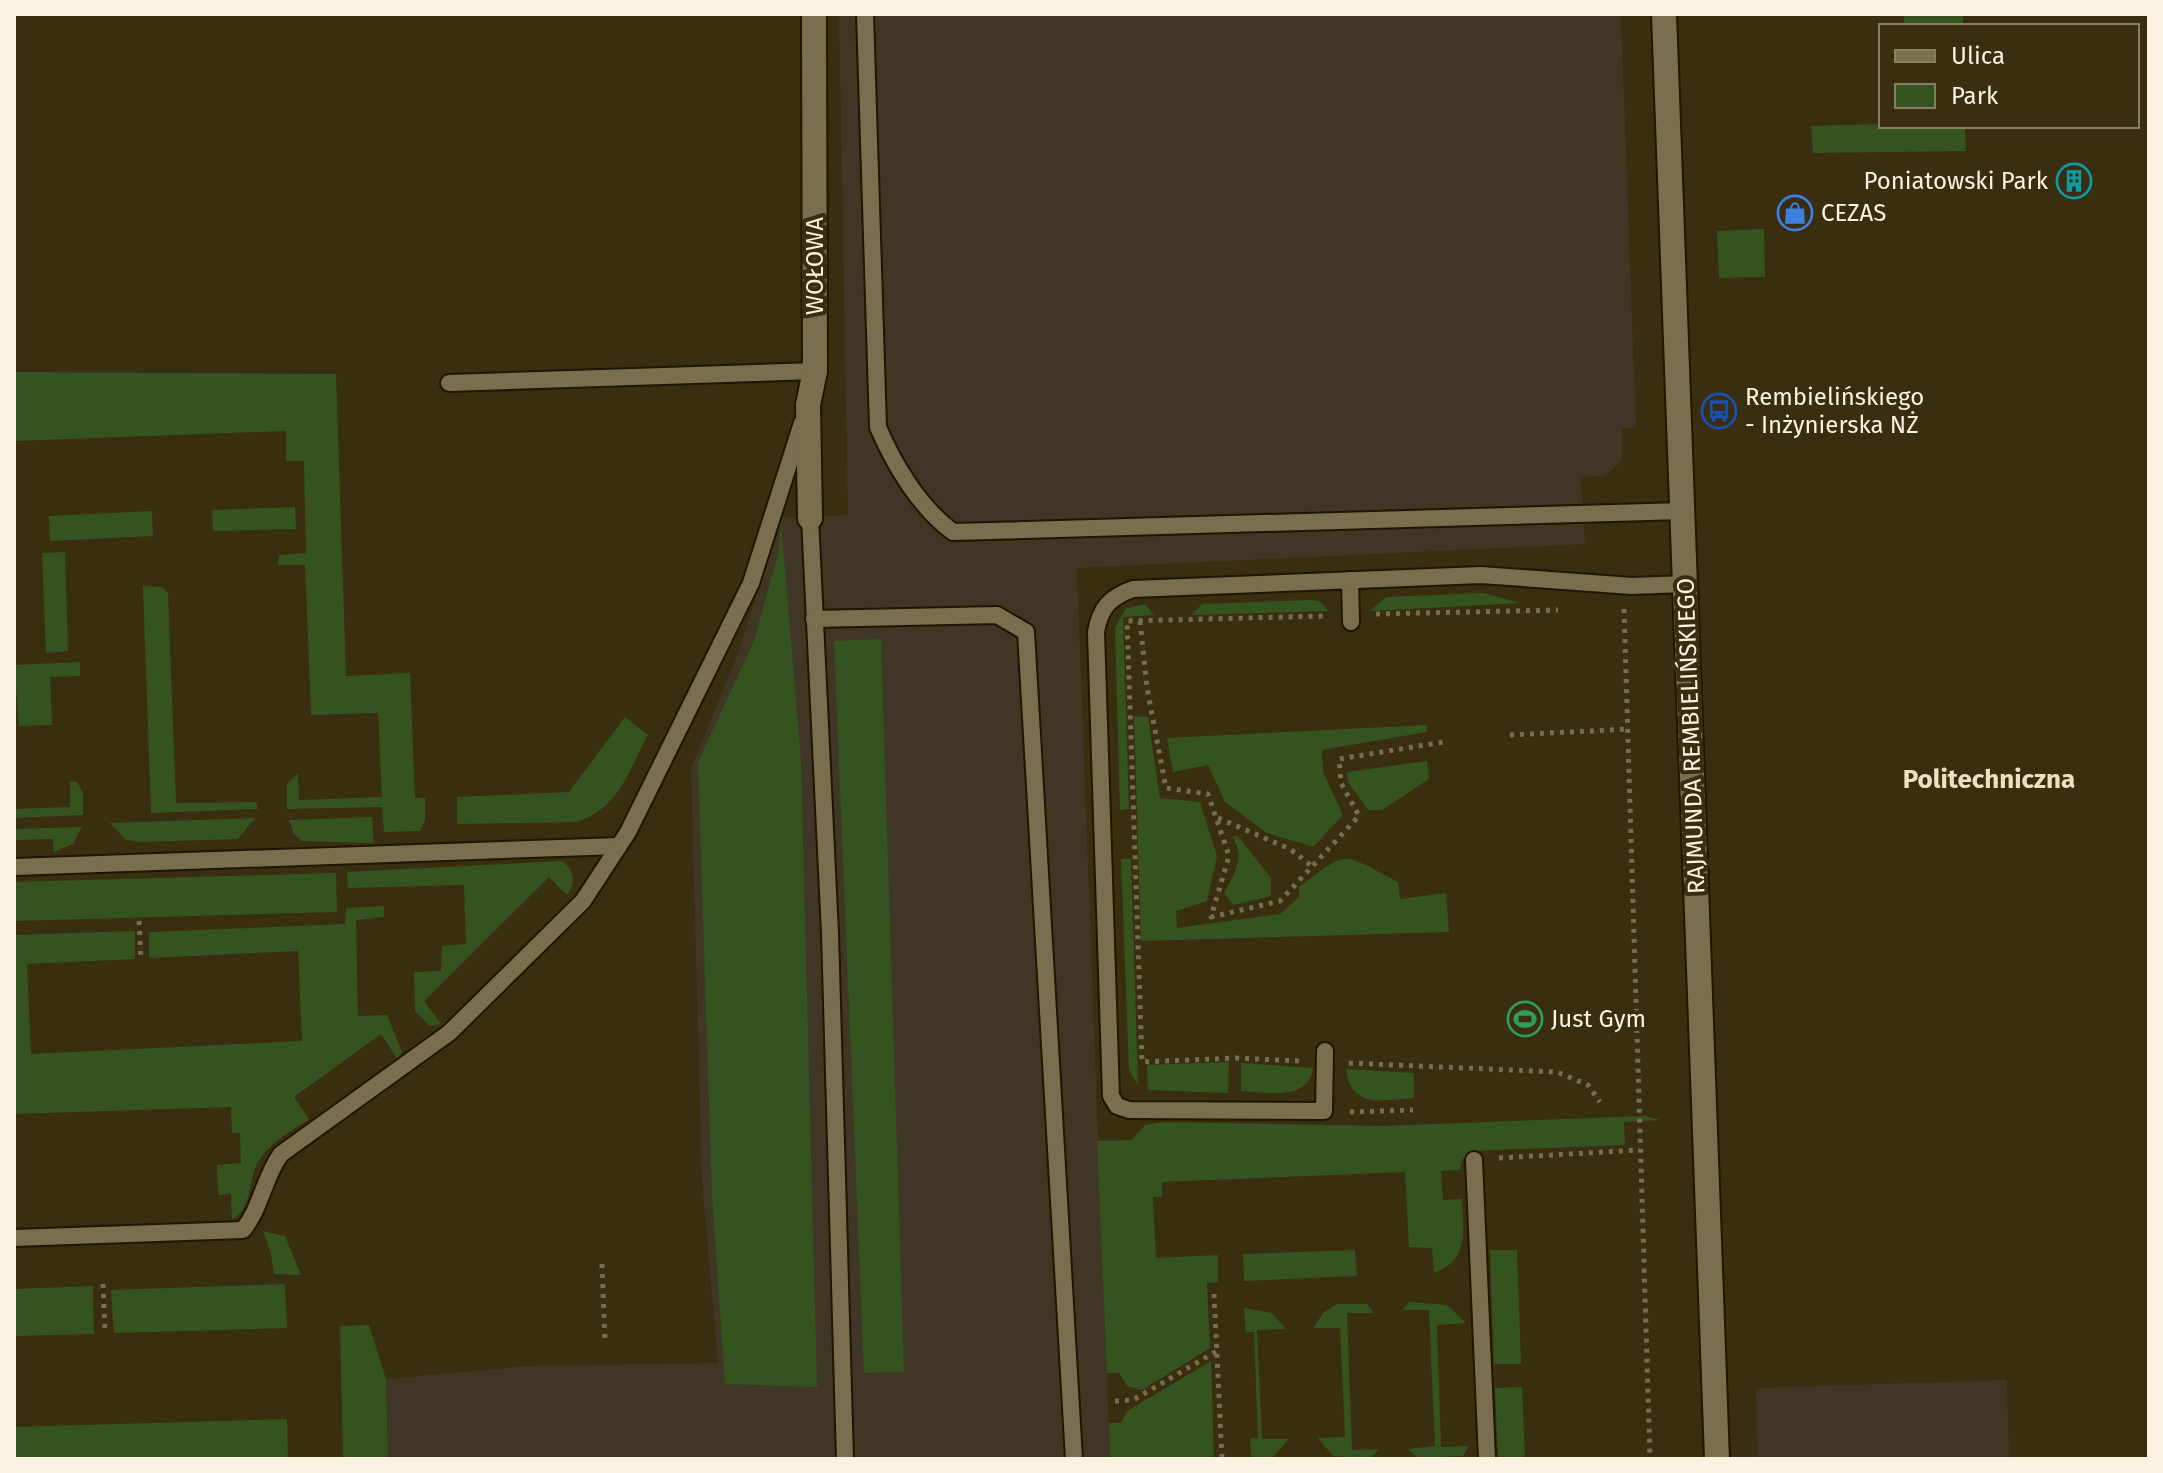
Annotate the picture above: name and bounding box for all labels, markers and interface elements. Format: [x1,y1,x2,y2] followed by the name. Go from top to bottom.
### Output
[1879,24,2139,128] legend
[1951,42,2005,70] text: Ulica
[1951,82,1999,110] text: Park
[2055,162,2093,200] building icon: Poniatowski Park
[1863,167,2049,195] place label: Poniatowski Park
[1776,194,1814,232] shop icon: CEZAS
[1821,199,1886,227] place label: CEZAS
[801,217,829,315] street label: WOŁOWA
[1745,383,1924,439] place label: Rembielińskiego - Inżynierska NŻ
[1700,392,1738,430] bus stop icon: Rembielińskiego - Inżynierska NŻ
[1670,577,1711,895] street label: RAJMUNDA REMBIELIŃSKIEGO
[1903,764,2075,795] district label: Politechniczna
[1506,1000,1544,1038] sports icon: Just Gym
[1551,1005,1646,1033] place label: Just Gym

